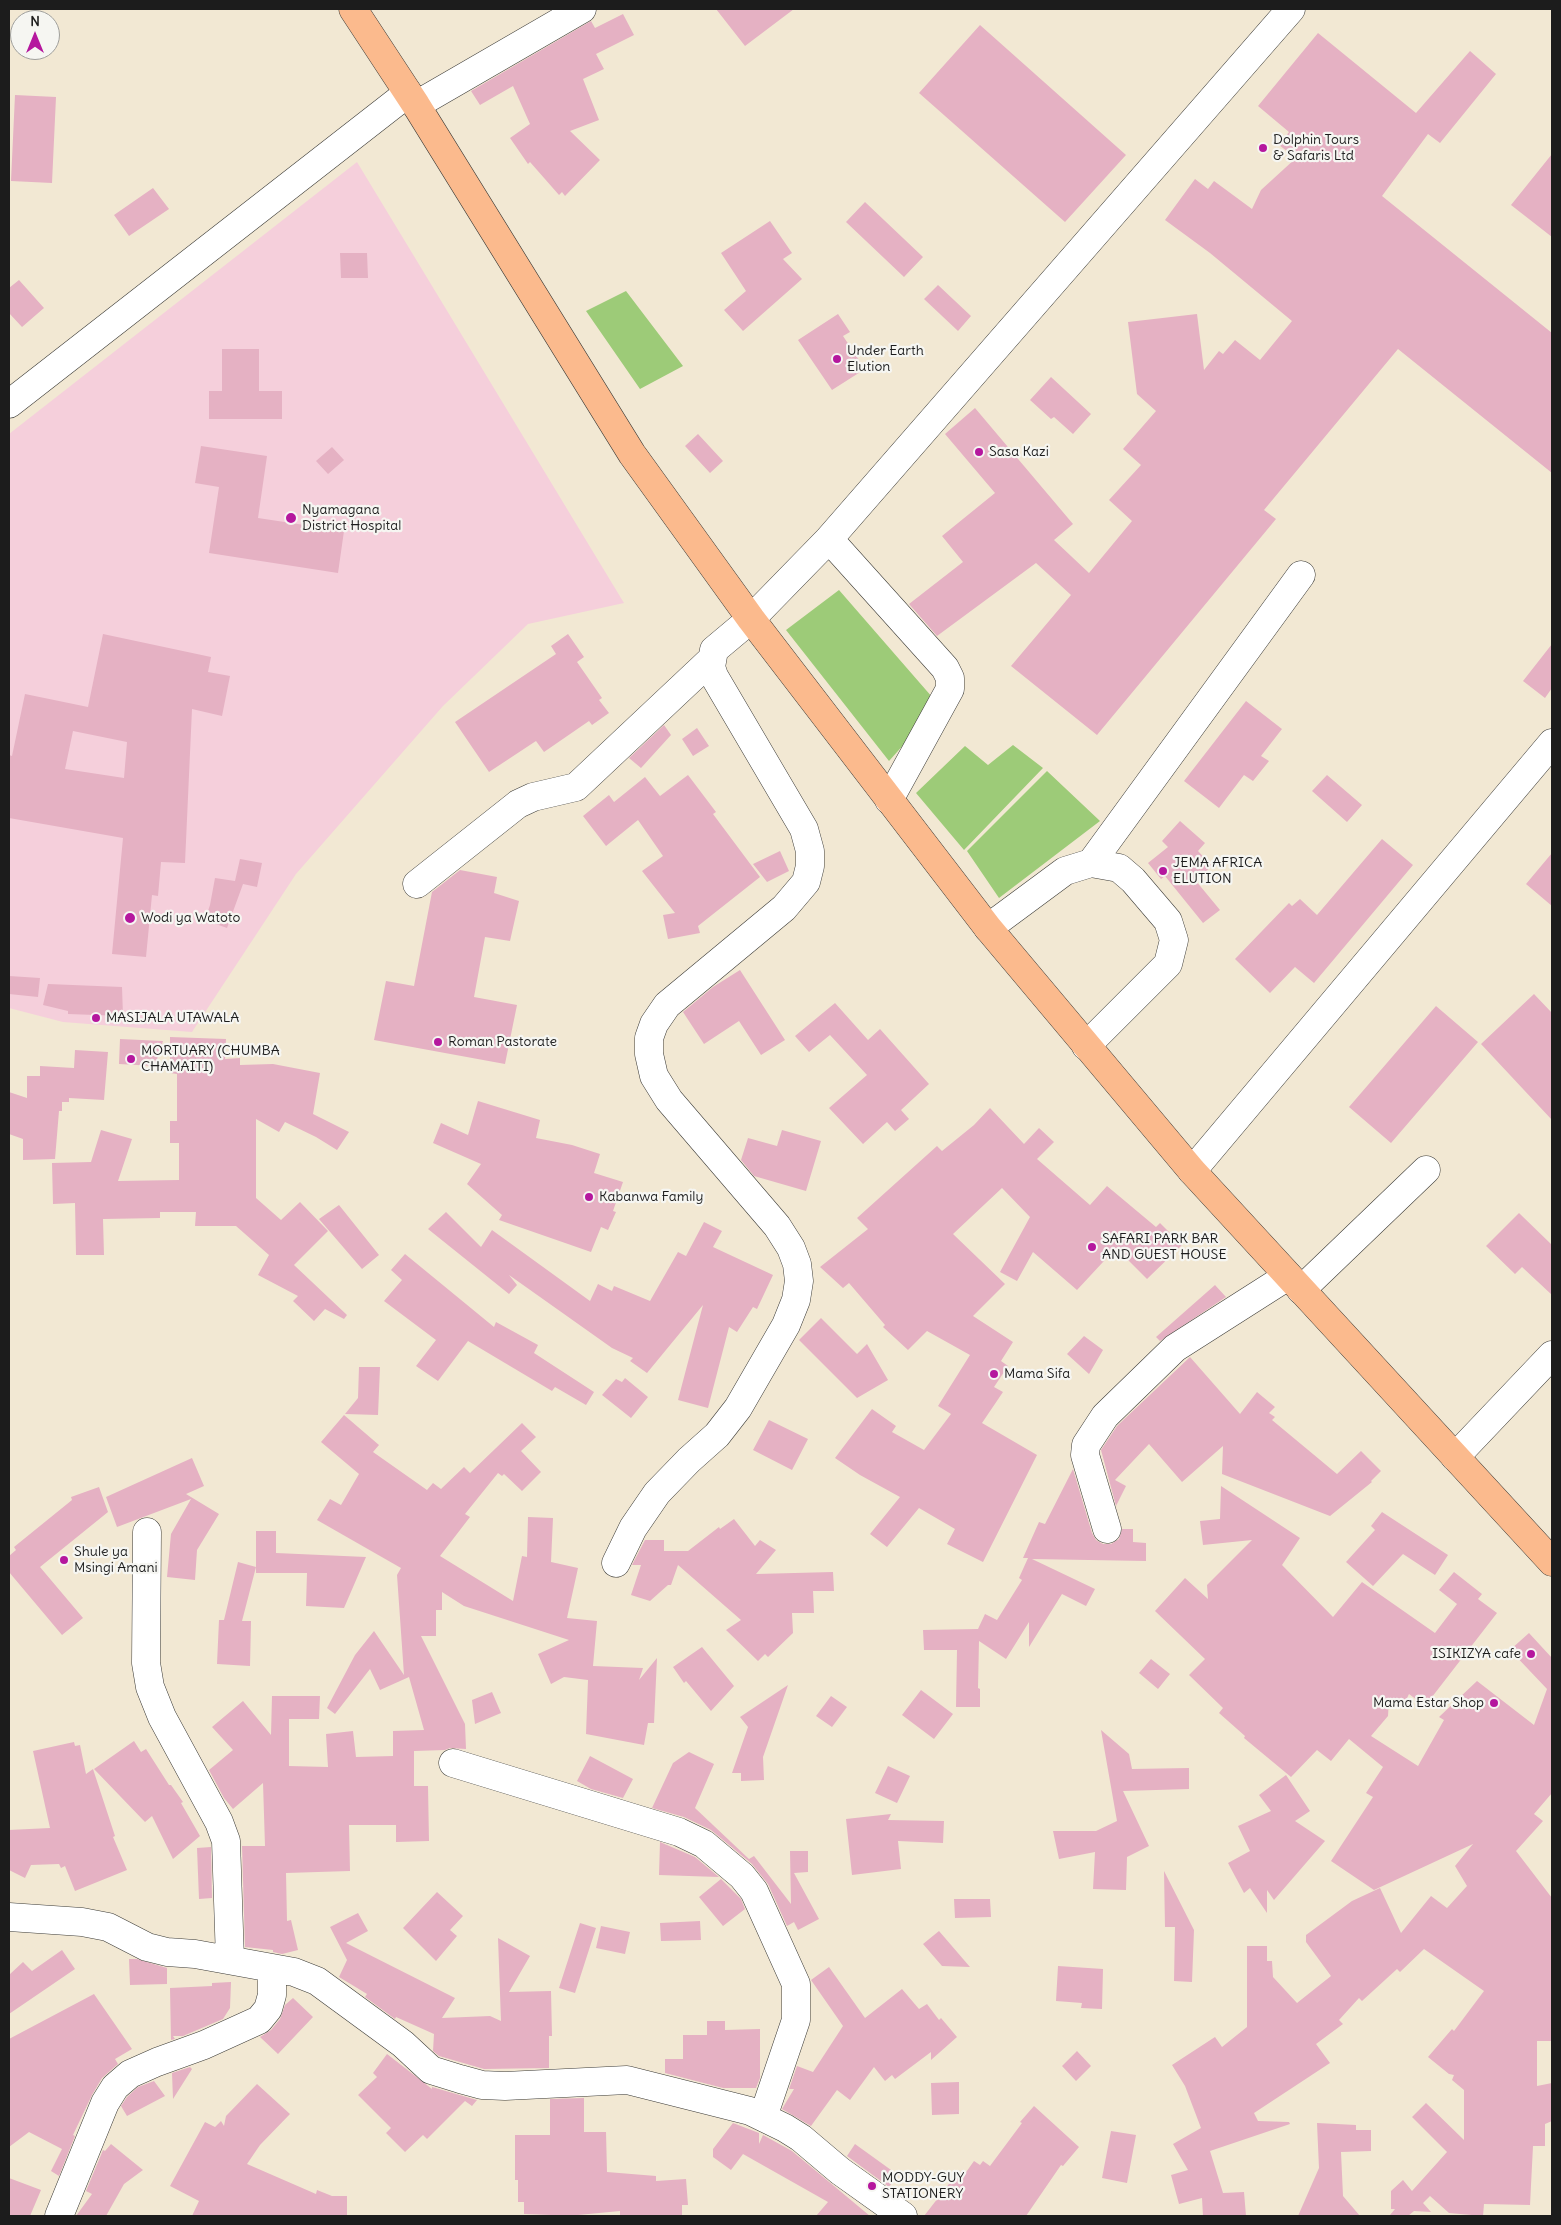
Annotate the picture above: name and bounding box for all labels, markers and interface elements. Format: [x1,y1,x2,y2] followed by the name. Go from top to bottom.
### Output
[10,10,60,60] north arrow
[30,12,40,30] text: N
[1273,132,1359,164] place label: Dolphin Tours & Safaris Ltd
[1257,142,1269,154] marker: Dolphin Tours & Safaris Ltd
[847,343,924,376] place label: Under Earth Elution
[831,353,843,365] marker: Under Earth Elution
[989,444,1049,460] place label: Sasa Kazi
[973,446,985,458] marker: Sasa Kazi
[302,502,401,534] place label: Nyamagana District Hospital
[284,511,298,525] marker: Nyamagana District Hospital
[1173,855,1262,888] place label: JEMA AFRICA ELUTION
[1157,865,1169,877] marker: JEMA AFRICA ELUTION
[141,910,240,926] place label: Wodi ya Watoto
[123,911,137,925] marker: Wodi ya Watoto
[106,1010,239,1026] place label: MASIJALA UTAWALA
[90,1012,102,1024] marker: MASIJALA UTAWALA
[448,1034,557,1050] place label: Roman Pastorate
[432,1036,444,1048] marker: Roman Pastorate
[141,1043,280,1076] place label: MORTUARY (CHUMBA CHAMAITI)
[125,1053,137,1065] marker: MORTUARY (CHUMBA CHAMAITI)
[599,1189,703,1205] place label: Kabanwa Family
[583,1191,595,1203] marker: Kabanwa Family
[1102,1231,1227,1264] place label: SAFARI PARK BAR AND GUEST HOUSE
[1086,1241,1098,1253] marker: SAFARI PARK BAR AND GUEST HOUSE
[1004,1366,1070,1382] place label: Mama Sifa
[988,1368,1000,1380] marker: Mama Sifa
[74,1544,158,1576] place label: Shule ya Msingi Amani
[58,1554,70,1566] marker: Shule ya Msingi Amani
[1432,1646,1521,1662] place label: ISIKIZYA cafe
[1525,1648,1537,1660] marker: ISIKIZYA cafe
[1373,1695,1484,1711] place label: Mama Estar Shop
[1488,1697,1500,1709] marker: Mama Estar Shop
[882,2170,964,2202] place label: MODDY-GUY STATIONERY
[866,2180,878,2192] marker: MODDY-GUY STATIONERY

